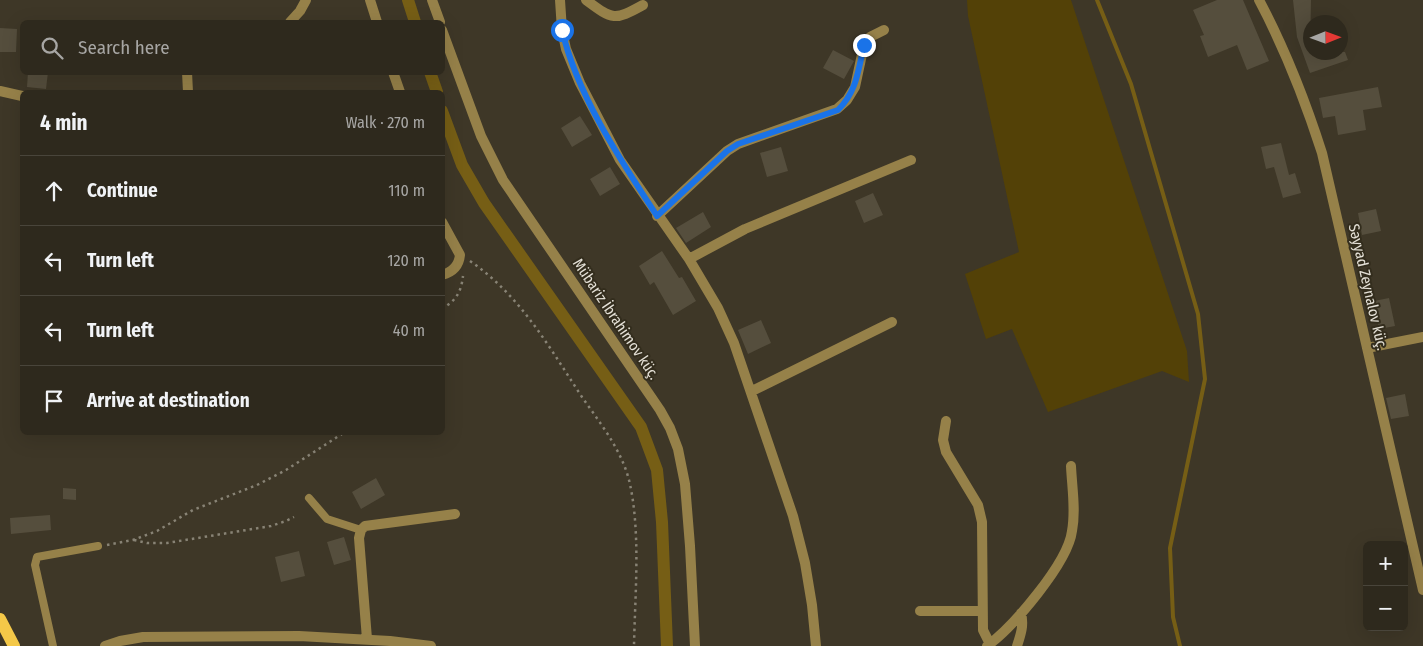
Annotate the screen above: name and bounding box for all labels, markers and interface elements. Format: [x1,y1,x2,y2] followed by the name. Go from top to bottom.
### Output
[1303,15,1348,60] north arrow
[551,19,574,42] route start
[20,20,445,75] search box
[38,34,66,62] icon: search
[853,34,876,57] route end
[78,36,170,59] text: Search here
[40,110,88,136] text: 4 min
[346,113,425,132] text: Walk · 270 m
[40,177,68,205] icon: ahead
[87,179,158,202] text: Continue
[388,181,425,200] text: 110 m
[1345,222,1391,352] street label: Səyyad Zeynalov küç.
[40,247,68,275] icon: left
[87,249,154,272] text: Turn left
[387,251,425,270] text: 120 m
[569,255,663,383] street label: Mübariz İbrahimov küç.
[40,317,68,345] icon: left
[87,319,154,342] text: Turn left
[393,321,425,340] text: 40 m
[40,387,68,415] icon: arrive
[87,389,250,412] text: Arrive at destination
[1363,541,1408,631] map controls
[1363,541,1408,586] button: +
[1363,586,1408,631] button: −

